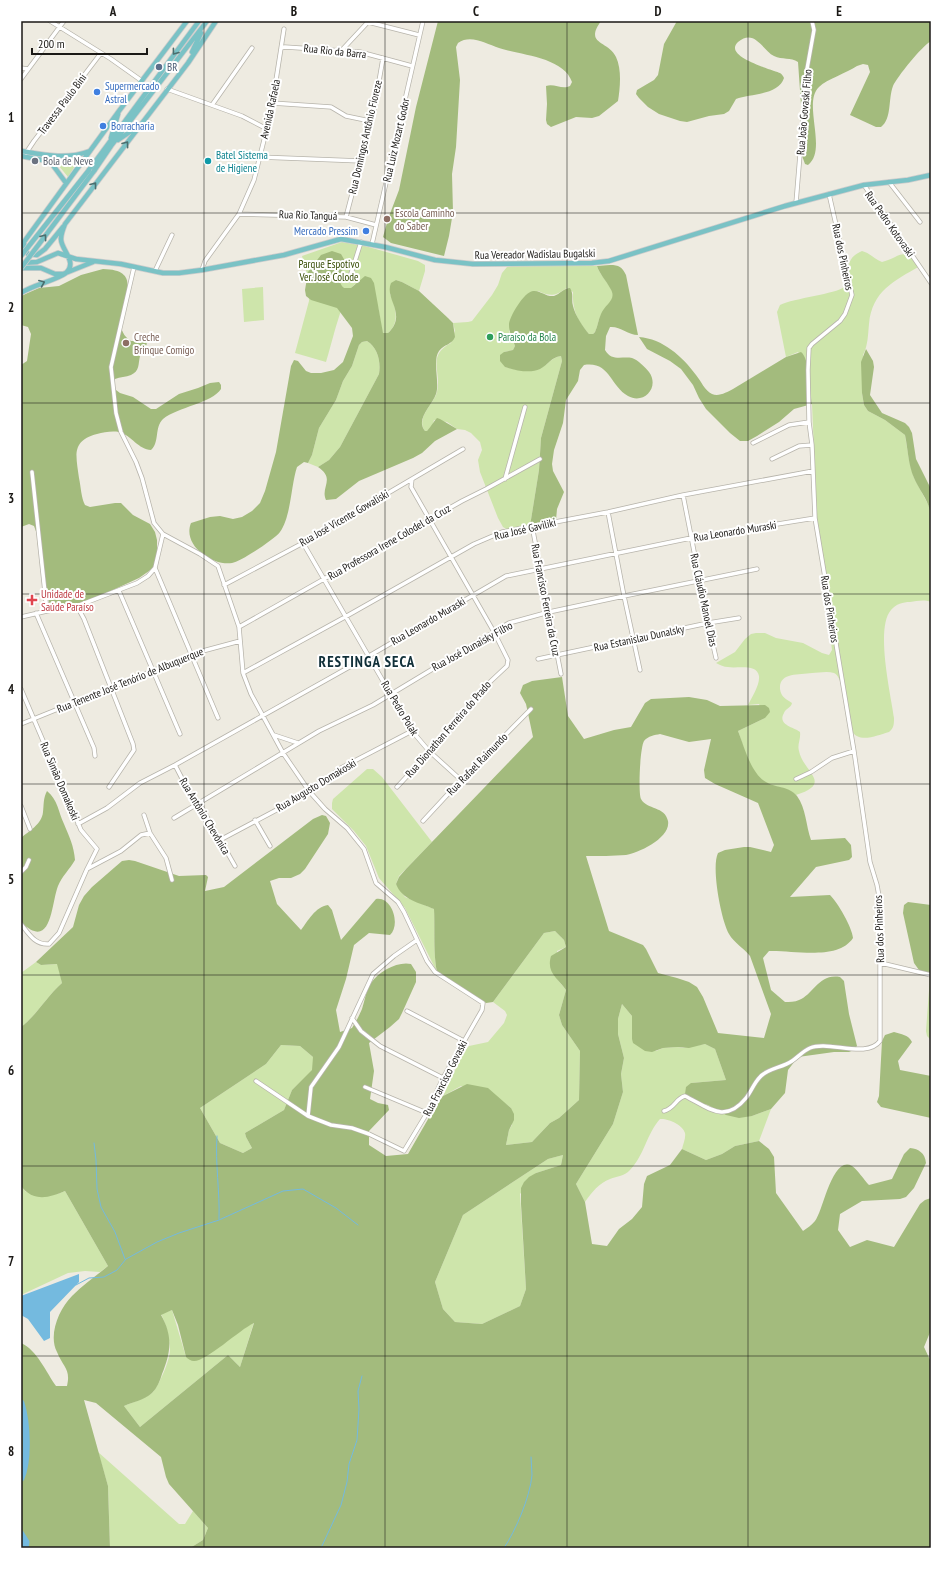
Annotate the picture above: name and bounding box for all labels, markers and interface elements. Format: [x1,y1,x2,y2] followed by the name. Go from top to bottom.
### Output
[109,3,117,20] text: A
[291,3,297,20] text: B
[473,3,479,20] text: C
[655,3,662,20] text: D
[836,3,842,20] text: E
[32,30,147,56] scale bar
[38,36,65,51] text: 200 m
[303,41,367,61] street label: Rua Rio da Barra
[173,47,180,54] one-way arrow
[167,60,177,74] place label: BR
[154,62,164,72] marker: BR
[793,68,815,156] street label: Rua João Govaski Filho
[35,71,89,137] street label: Travessa Paulo Bini
[257,78,283,140] street label: Avenida Rafaela
[345,78,385,195] street label: Rua Domingos Antônio Fioreze
[105,79,160,106] place label: Supermercado Astral
[92,87,102,97] marker: Supermercado Astral
[380,97,412,183] street label: Rua Luiz Mozart Godor
[8,109,14,126] text: 1
[111,119,154,133] place label: Borracharia
[98,121,108,131] marker: Borracharia
[121,141,128,148] one-way arrow
[216,148,268,175] place label: Batel Sistema de Higiene
[43,154,93,168] place label: Bola de Neve
[30,156,40,166] marker: Bola de Neve
[203,156,213,166] marker: Batel Sistema de Higiene
[90,182,97,189] one-way arrow
[862,188,918,260] street label: Rua Pedro Kotovaski
[395,206,455,233] place label: Escola Caminho do Saber
[279,207,337,223] street label: Rua Rio Tanguá
[382,214,392,224] marker: Escola Caminho do Saber
[829,222,857,292] street label: Rua dos Pinheiros
[294,224,358,238] place label: Mercado Pressim
[361,226,371,236] marker: Mercado Pressim
[40,235,47,242] one-way arrow
[475,246,595,262] street label: Rua Vereador Wadislau Bugalski
[298,257,360,284] park label: Parque Espotivo Ver. José Colode
[37,280,45,288] one-way arrow
[8,299,14,316] text: 2
[134,330,195,357] place label: Creche Brinque Comigo
[498,330,556,344] place label: Paraíso da Bola
[485,332,495,342] marker: Paraíso da Bola
[121,338,131,348] marker: Creche Brinque Comigo
[297,487,391,549] street label: Rua José Vicente Gowaliski
[8,490,14,507] text: 3
[325,501,453,583] street label: Rua Professora Irene Colodel da Cruz
[493,515,557,543] street label: Rua José Gaviliki
[693,518,777,544] street label: Rua Leonardo Muraski
[528,543,564,657] street label: Rua Francisco Ferreira da Cruz
[687,552,721,648] street label: Rua Cláudio Manoel Dias
[818,574,842,644] street label: Rua dos Pinheiros
[41,587,94,614] place label: Unidade de Saúde Paraíso
[26,594,38,606] marker: Unidade de Saúde Paraíso
[388,594,468,648] street label: Rua Leonardo Muraski
[429,618,515,674] street label: Rua José Dunaisky Filho
[592,621,686,654] street label: Rua Estanislau Dunalsky
[55,644,206,716] street label: Rua Tenente José Tenório de Albuquerque
[319,652,415,671] district label: RESTINGA SECA
[378,678,422,739] street label: Rua Pedro Polak
[402,678,494,780] street label: Rua Dionathan Ferreira do Prado
[8,681,15,698] text: 4
[444,730,511,798] street label: Rua Rafael Raimundo
[37,740,83,822] street label: Rua Simão Domakoski
[273,756,359,814] street label: Rua Augusto Domakoski
[177,775,233,857] street label: Rua Antônio Chevônica
[8,871,14,888] text: 5
[871,895,887,963] street label: Rua dos Pinheiros
[420,1038,470,1118] street label: Rua Francisco Govaski
[8,1062,14,1079] text: 6
[8,1253,14,1270] text: 7
[8,1443,14,1460] text: 8

